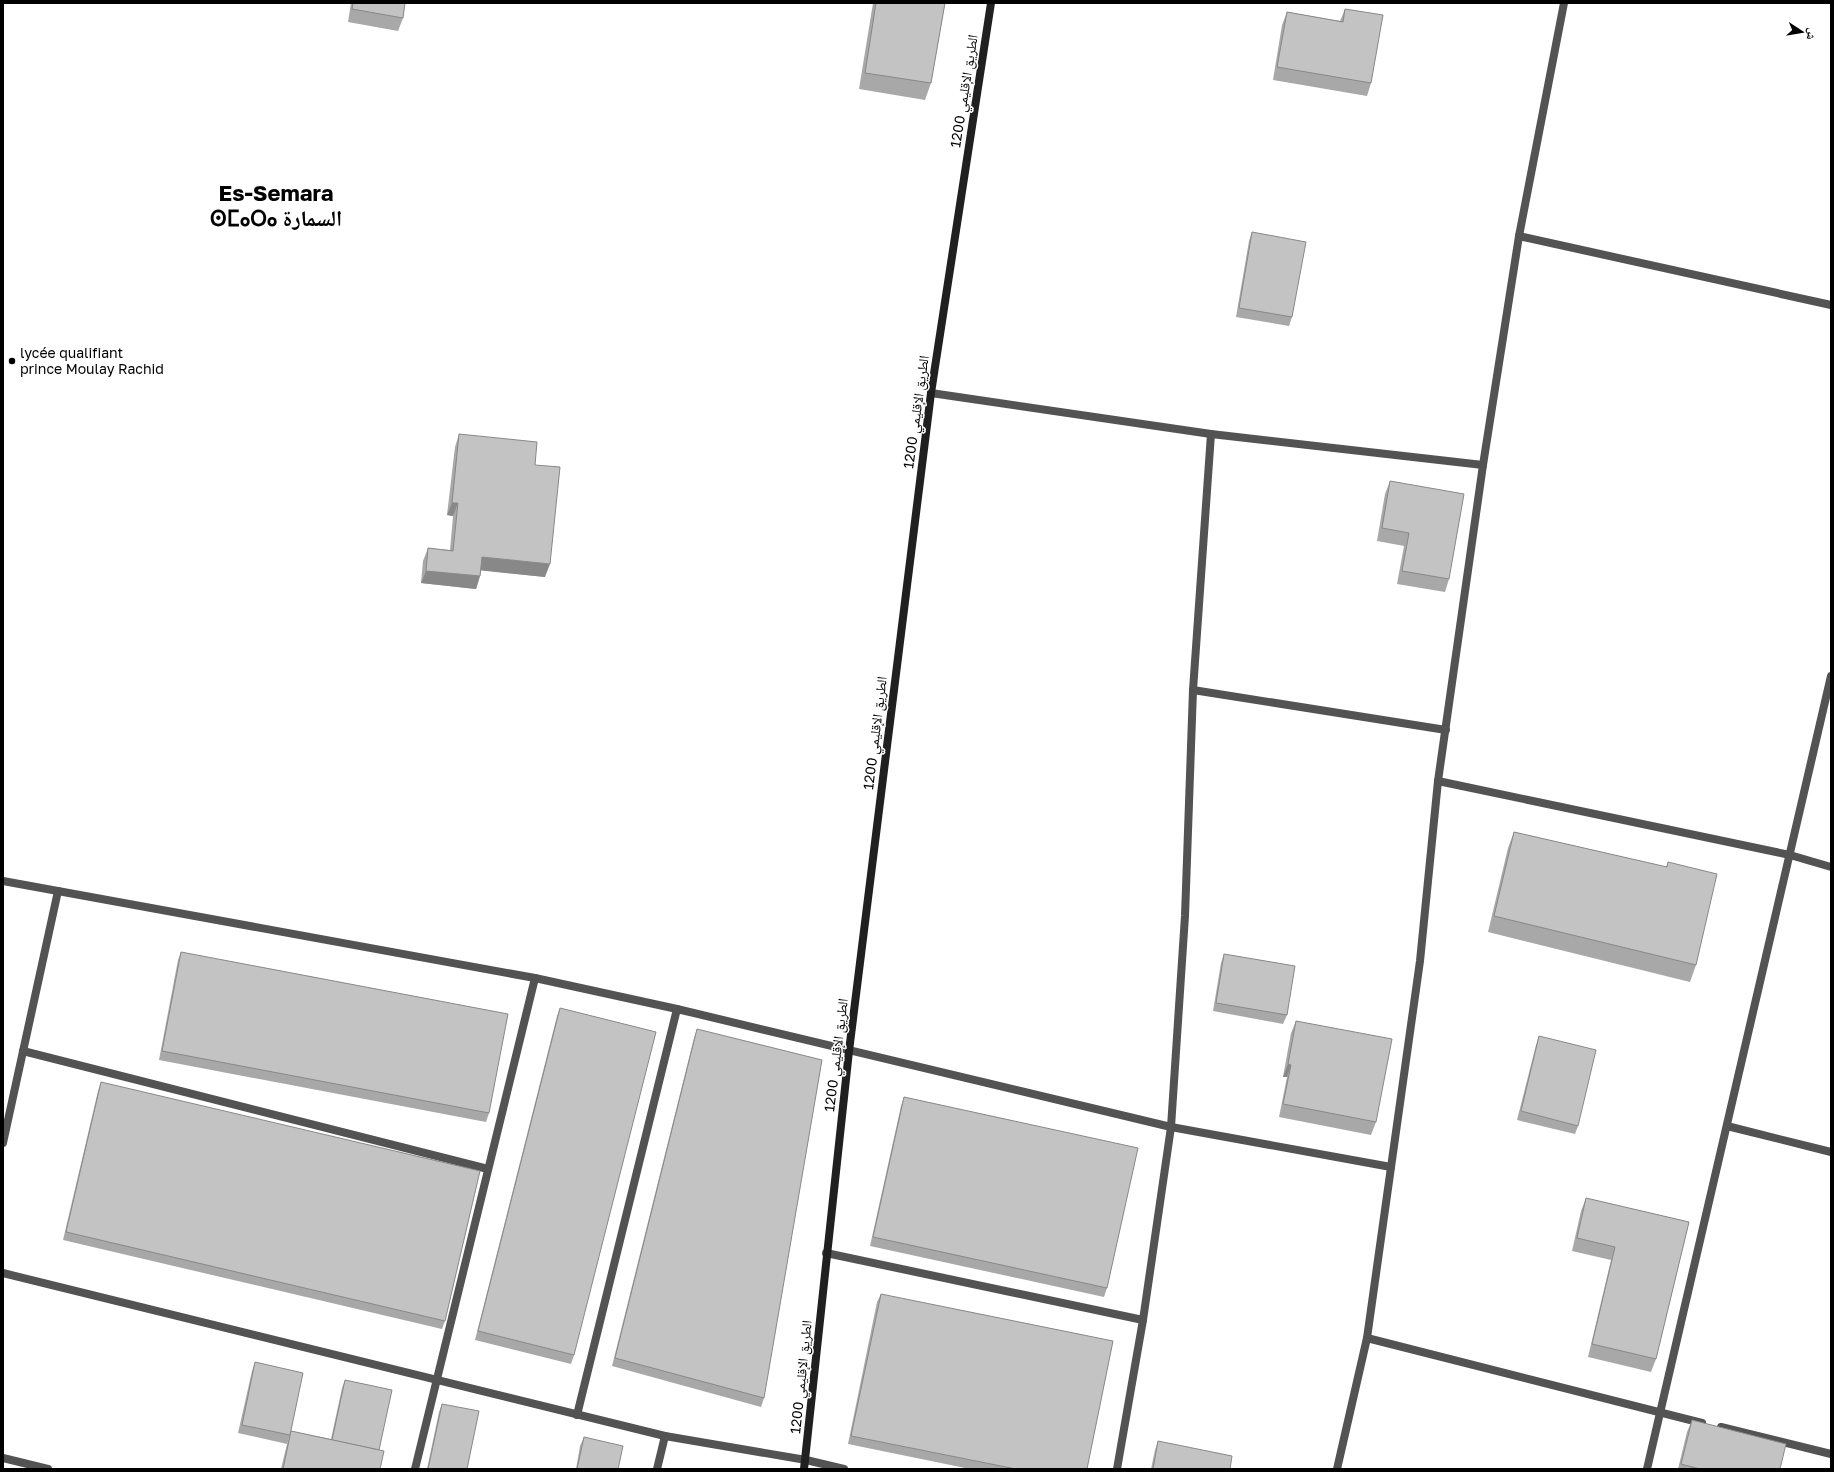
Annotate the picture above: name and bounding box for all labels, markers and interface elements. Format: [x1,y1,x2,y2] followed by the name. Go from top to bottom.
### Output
[1782,12,1822,52] north arrow
[1803,27,1820,42] text: ش
[946,33,984,149] street label: الطريق الإقليمي 1200
[210,179,342,231] district label: Es-Semara ⵙⵎⴰⵔⴰ السمارة
[20,344,164,377] place label: lycée qualifiant prince Moulay Rachid
[899,354,935,470] street label: الطريق الإقليمي 1200
[7,356,17,366] marker: lycée qualifiant prince Moulay Rachid
[859,675,893,791] street label: الطريق الإقليمي 1200
[820,997,854,1113] street label: الطريق الإقليمي 1200
[786,1319,818,1435] street label: الطريق الإقليمي 1200

